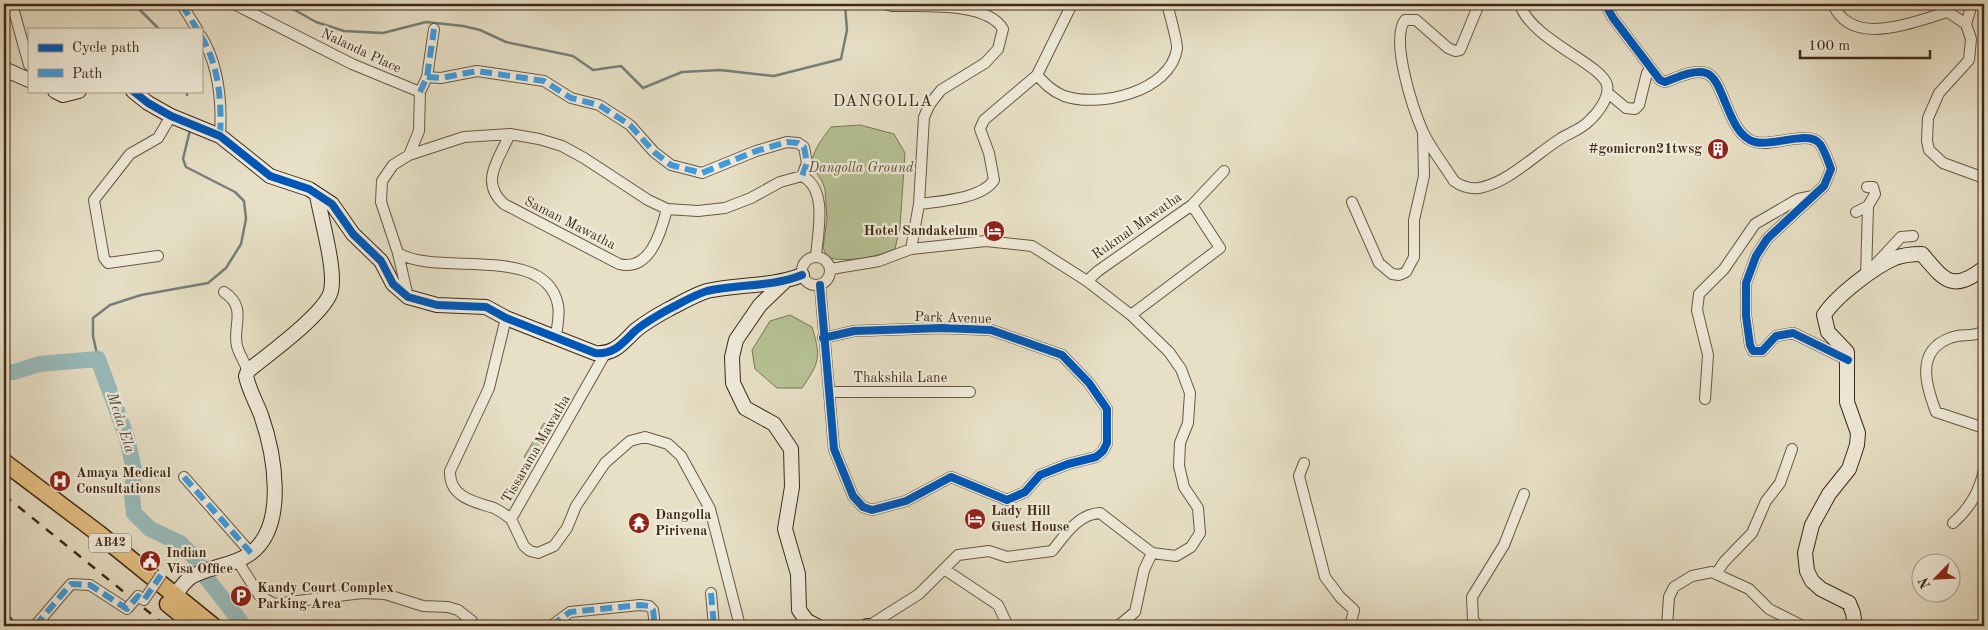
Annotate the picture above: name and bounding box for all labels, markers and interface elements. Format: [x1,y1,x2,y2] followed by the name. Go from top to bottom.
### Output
[319,26,403,76] street label: Nalanda Place
[28,28,202,92] legend
[1800,28,1930,60] scale bar
[1808,39,1850,54] text: 100 m
[72,41,140,56] text: Cycle path
[72,67,102,82] text: Path
[833,94,933,110] district label: DANGOLLA
[1706,137,1730,161] building icon: #gomicron21twsg
[1588,142,1702,156] place label: #gomicron21twsg
[807,161,914,176] park label: Dangolla Ground
[1090,190,1184,262] street label: Rukmal Mawatha
[522,194,618,252] street label: Saman Mawatha
[982,219,1006,243] hotel icon: Hotel Sandakelum
[864,224,978,238] place label: Hotel Sandakelum
[914,310,992,326] street label: Park Avenue
[853,371,947,385] street label: Thakshila Lane
[103,390,137,455] water label: Meda Ela
[499,392,573,506] street label: Tissarama Mawatha
[76,466,171,496] place label: Amaya Medical Consultations
[48,469,72,493] hospital icon: Amaya Medical Consultations
[991,504,1069,534] place label: Lady Hill Guest House
[963,507,987,531] hotel icon: Lady Hill Guest House
[655,508,711,538] place label: Dangolla Pirivena
[627,511,651,535] temple icon: Dangolla Pirivena
[89,534,131,552] road number: AB42
[166,546,233,576] place label: Indian Visa Office
[138,549,162,573] public building icon: Indian Visa Office
[1910,552,1960,602] north arrow
[1916,575,1934,591] text: N
[257,581,394,611] place label: Kandy Court Complex Parking Area
[229,584,253,608] parking icon: Kandy Court Complex Parking Area

